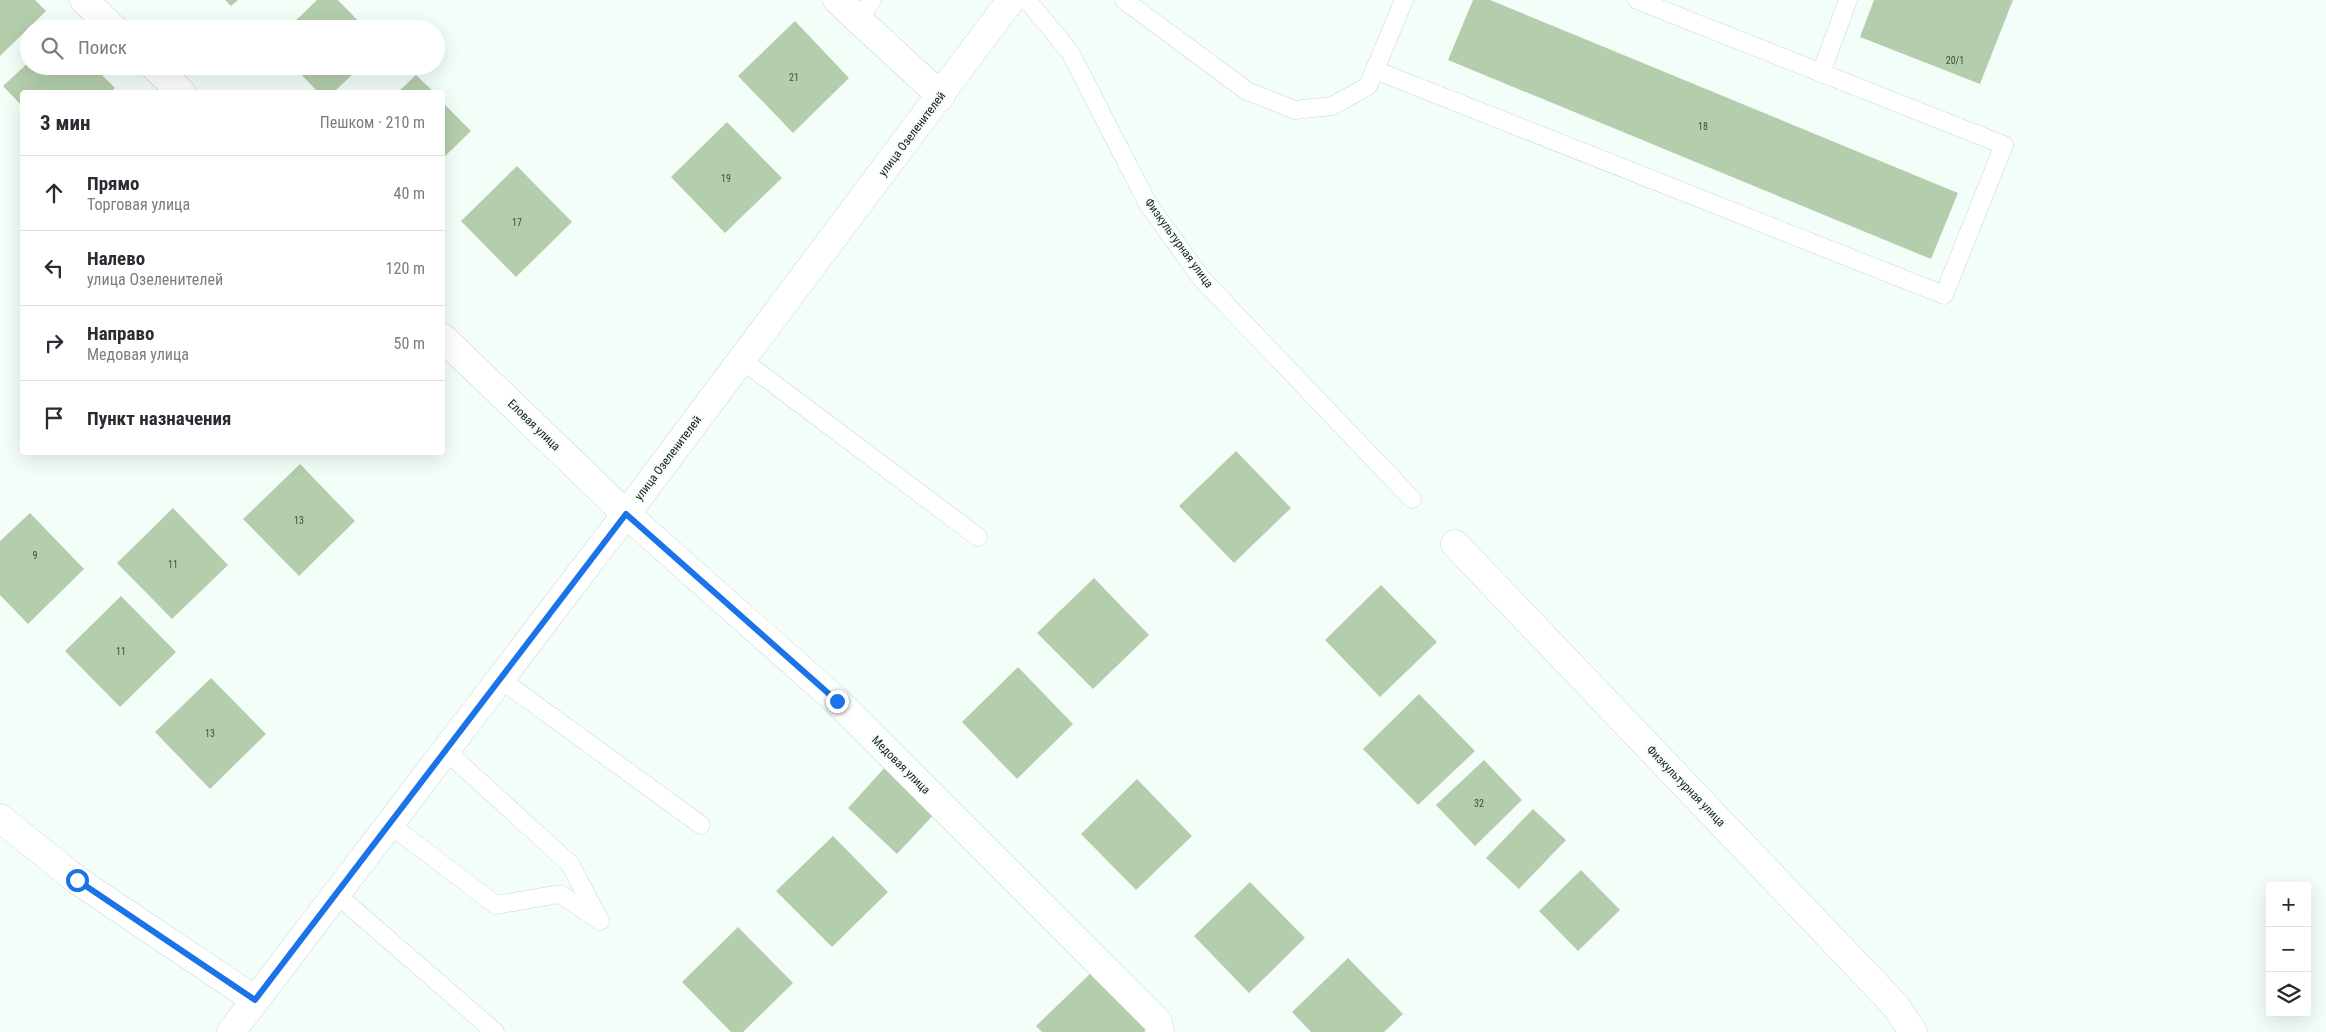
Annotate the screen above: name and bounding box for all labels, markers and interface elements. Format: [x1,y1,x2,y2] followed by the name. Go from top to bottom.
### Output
[20,20,445,75] search box
[38,34,66,62] icon: search
[78,36,127,59] text: Поиск
[1946,55,1964,66] house number: 20/1
[789,72,799,83] house number: 21
[876,89,948,179] street label: улица Озеленителей
[40,111,90,135] text: 3 мин
[320,113,425,132] text: Пешком · 210 m
[1698,121,1708,132] house number: 18
[87,172,140,195] text: Прямо
[721,173,731,184] house number: 19
[40,179,68,207] icon: ahead
[393,184,425,203] text: 40 m
[87,195,190,214] text: Торговая улица
[1142,196,1216,291] street label: Физкультурная улица
[512,217,522,228] house number: 17
[87,247,145,270] text: Налево
[40,254,68,282] icon: left
[386,259,425,278] text: 120 m
[87,270,223,289] text: улица Озеленителей
[87,322,154,345] text: Направо
[40,329,68,357] icon: right
[393,334,425,353] text: 50 m
[87,345,189,364] text: Медовая улица
[505,397,563,454] street label: Еловая улица
[40,404,68,432] icon: arrive
[87,407,231,430] text: Пункт назначения
[632,413,704,503] street label: улица Озеленителей
[294,515,304,526] house number: 13
[33,550,38,561] house number: 9
[168,559,178,570] house number: 11
[116,646,126,657] house number: 11
[826,690,849,713] route end
[205,728,215,739] house number: 13
[869,733,933,797] street label: Медовая улица
[1644,743,1728,830] street label: Физкультурная улица
[1474,798,1484,809] house number: 32
[66,869,89,892] route start
[2266,882,2311,1017] map controls
[2266,882,2311,927] button: +
[2266,927,2311,972] button: −
[2266,972,2311,1017] button: layers

